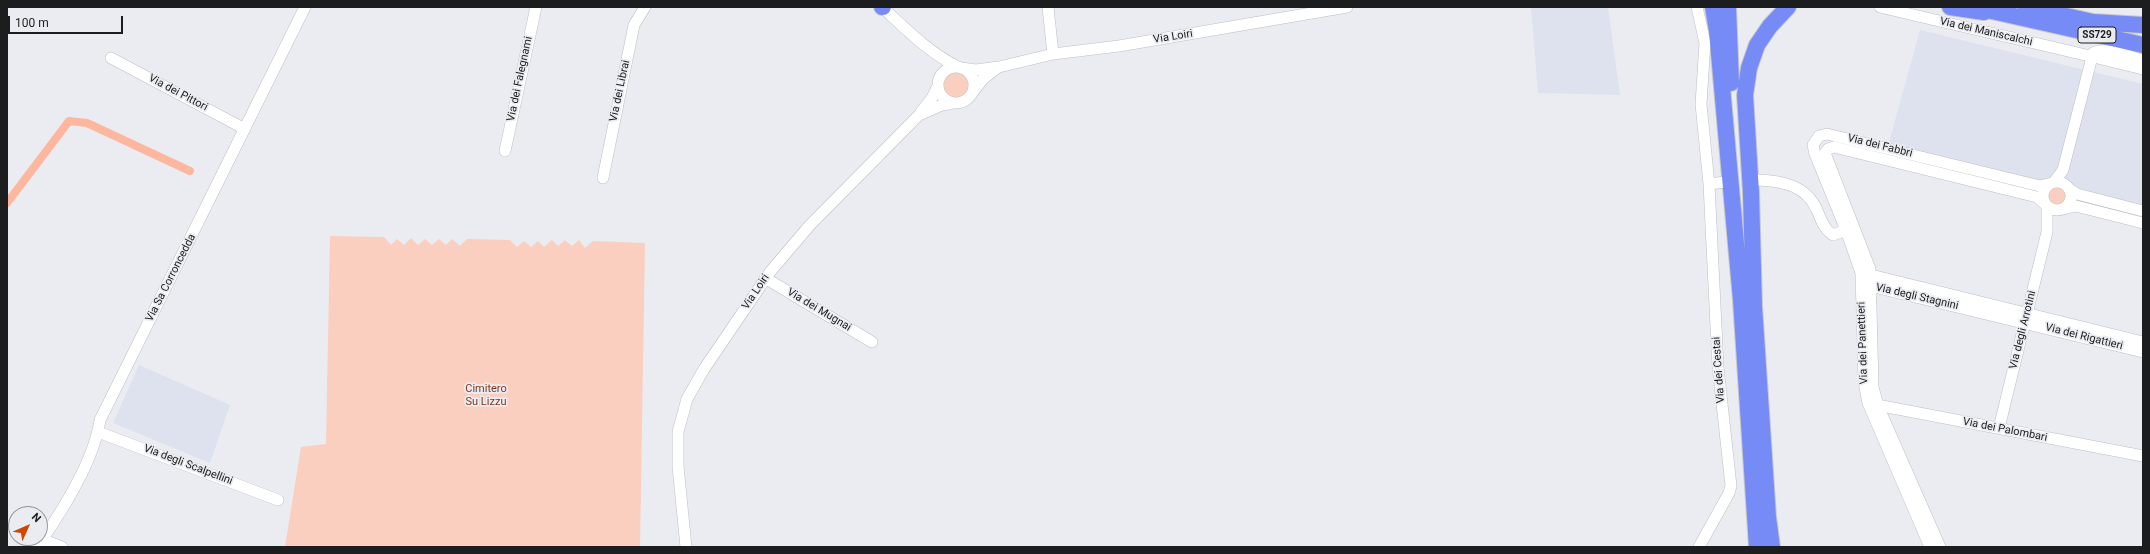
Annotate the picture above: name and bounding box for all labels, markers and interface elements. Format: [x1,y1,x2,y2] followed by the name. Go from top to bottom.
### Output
[10,8,125,34] scale bar
[1938,15,2034,49] street label: Via dei Maniscalchi
[15,16,49,30] text: 100 m
[1152,27,1194,47] street label: Via Loiri
[2078,27,2116,43] road number: SS729
[505,35,535,123] street label: Via dei Falegnami
[607,59,633,123] street label: Via dei Librai
[146,72,210,114] street label: Via dei Pittori
[1846,132,1914,160] street label: Via dei Fabbri
[143,232,199,324] street label: Via Sa Corroncedda
[739,272,773,312] street label: Via Loiri
[1874,281,1960,313] street label: Via degli Stagnini
[785,286,853,334] street label: Via dei Mugnai
[2007,289,2039,371] street label: Via degli Arrotini
[1855,301,1871,385] street label: Via dei Panettieri
[2044,321,2124,353] street label: Via dei Rigattieri
[1710,336,1728,404] street label: Via dei Cestai
[465,382,507,408] park label: Cimitero Su Lizzu
[1962,415,2048,445] street label: Via dei Palombari
[142,442,234,488] street label: Via degli Scalpellini
[8,506,48,546] north arrow
[29,511,43,525] text: N

